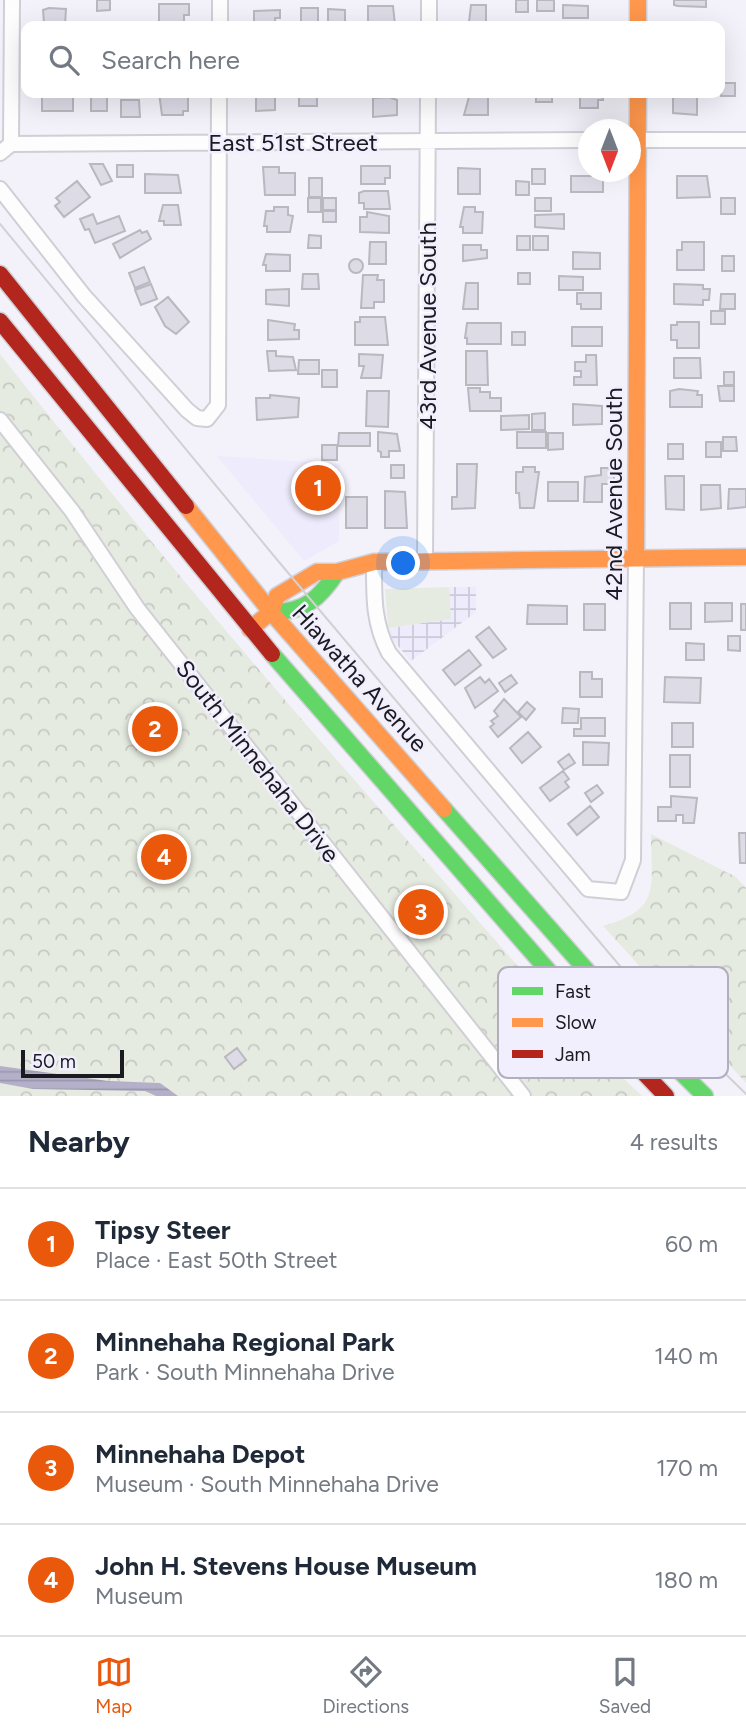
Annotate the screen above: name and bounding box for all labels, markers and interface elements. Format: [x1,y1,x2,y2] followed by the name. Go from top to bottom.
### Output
[21,21,725,98] search box
[45,41,83,79] icon: search
[101,44,240,76] text: Search here
[578,119,641,182] north arrow
[208,128,378,157] street label: East 51st Street
[413,222,442,430] street label: 43rd Avenue South
[599,387,628,601] street label: 42nd Avenue South
[295,462,341,514] pin: 1
[386,546,420,580] your location
[286,598,434,758] street label: Hiawatha Avenue
[170,654,346,868] street label: South Minnehaha Drive
[132,703,178,755] pin: 2
[141,831,187,883] pin: 4
[398,886,444,938] pin: 3
[498,967,728,1078] legend
[555,980,591,1003] text: Fast
[555,1011,597,1034] text: Slow
[555,1043,591,1066] text: Jam
[21,1047,124,1079] scale bar
[32,1050,76,1073] text: 50 m
[28,1123,130,1160] text: Nearby
[630,1128,718,1156] text: 4 results
[95,1214,231,1246] text: Tipsy Steer
[46,1230,56,1258] text: 1
[665,1230,718,1258] text: 60 m
[95,1246,337,1274] text: Place · East 50th Street
[95,1326,395,1358] text: Minnehaha Regional Park
[44,1342,58,1370] text: 2
[654,1342,718,1370] text: 140 m
[95,1358,394,1386] text: Park · South Minnehaha Drive
[95,1438,305,1470] text: Minnehaha Depot
[45,1454,57,1482] text: 3
[656,1454,718,1482] text: 170 m
[95,1470,439,1498] text: Museum · South Minnehaha Drive
[95,1550,477,1582] text: John H. Stevens House Museum
[44,1566,58,1594] text: 4
[654,1566,718,1594] text: 180 m
[95,1582,183,1610] text: Museum
[95,1653,133,1718] tab: Map
[322,1653,409,1718] tab: Directions
[599,1653,651,1718] tab: Saved

